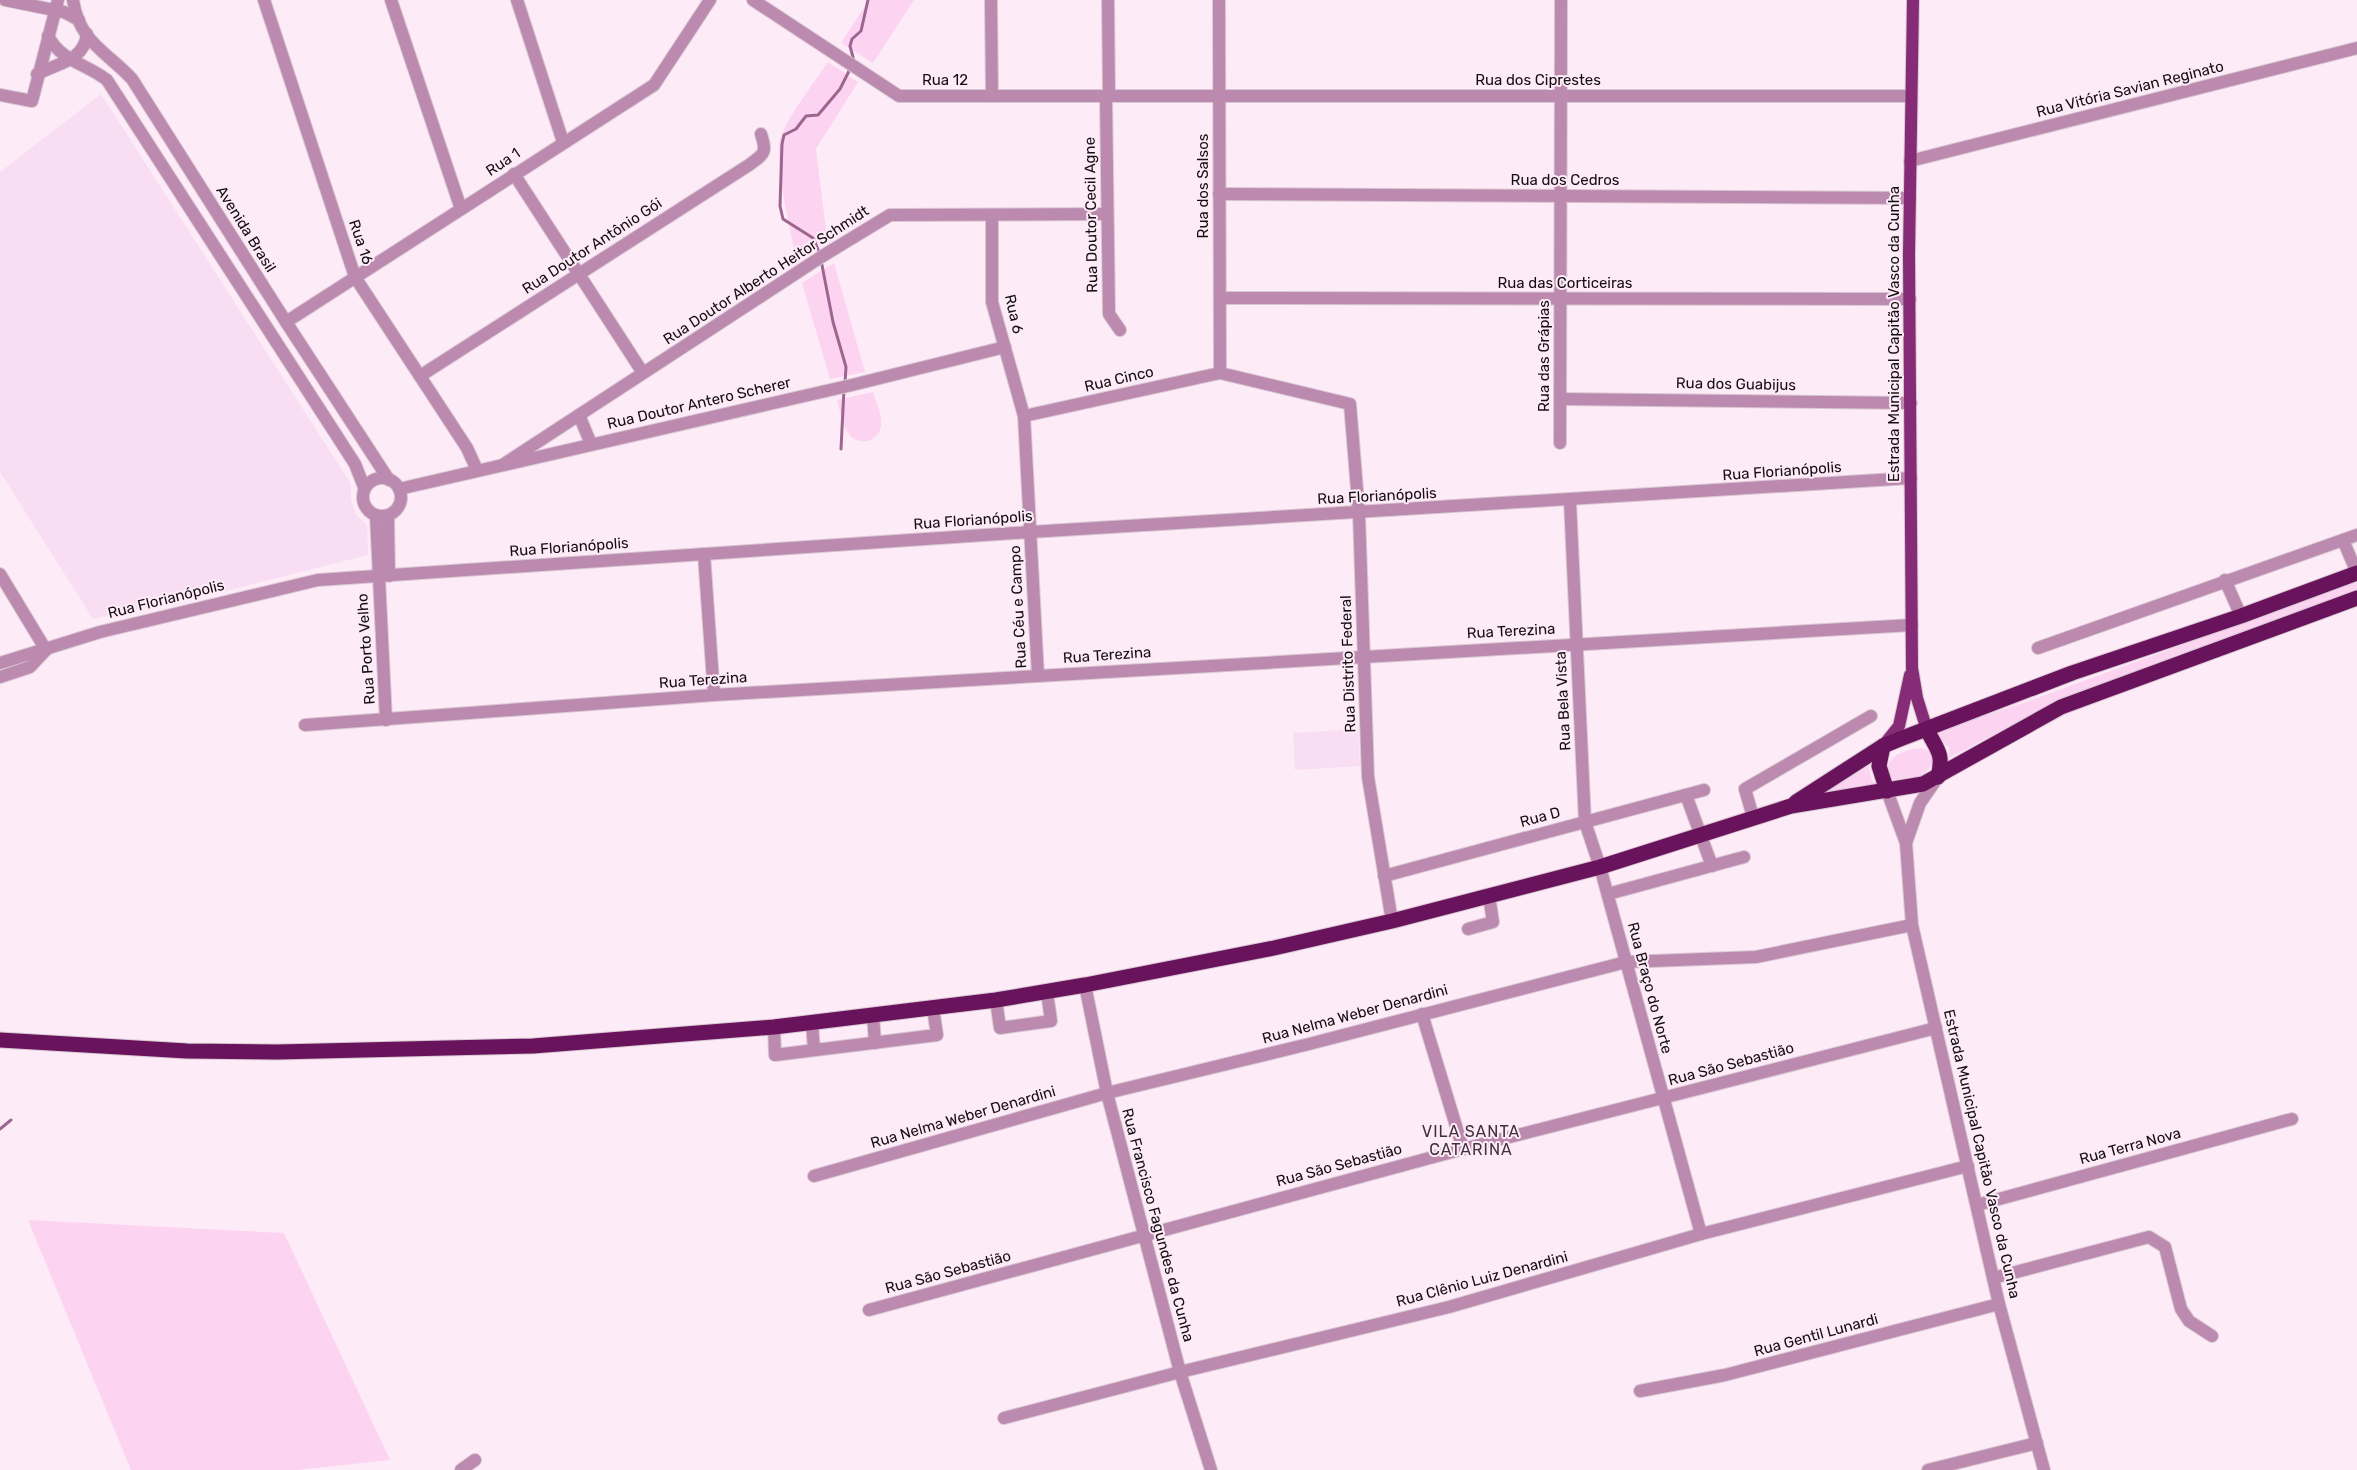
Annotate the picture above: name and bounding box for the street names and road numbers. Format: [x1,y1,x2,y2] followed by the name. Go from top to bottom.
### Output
[2034,57,2226,121] street label: Rua Vitória Savian Reginato
[922,71,968,89] street label: Rua 12
[1475,71,1601,89] street label: Rua dos Ciprestes
[1194,133,1212,238] street label: Rua dos Salsos
[1081,137,1101,293] street label: Rua Doutor Cecil Agne
[483,144,523,180] street label: Rua 1
[1511,171,1620,189] street label: Rua dos Cedros
[212,182,280,276] street label: Avenida Brasil
[1885,186,1903,482] street label: Estrada Municipal Capitão Vasco da Cunha
[519,194,665,298] street label: Rua Doutor Antônio Gói
[660,202,872,348] street label: Rua Doutor Alberto Heitor Schmidt
[345,217,377,267] street label: Rua 16
[1498,274,1633,292] street label: Rua das Corticeiras
[1001,293,1027,335] street label: Rua 6
[1535,300,1553,412] street label: Rua das Grápias
[1083,362,1155,396] street label: Rua Cinco
[605,373,793,433] street label: Rua Doutor Antero Scherer
[1676,374,1797,394] street label: Rua dos Guabijus
[1722,458,1843,484] street label: Rua Florianópolis
[1317,484,1438,508] street label: Rua Florianópolis
[913,507,1034,533] street label: Rua Florianópolis
[509,534,630,560] street label: Rua Florianópolis
[1006,545,1030,669] street label: Rua Céu e Campo
[106,576,227,622] street label: Rua Florianópolis
[353,593,379,705] street label: Rua Porto Velho
[1337,595,1359,733] street label: Rua Distrito Federal
[1466,620,1556,642] street label: Rua Terezina
[1062,643,1152,667] street label: Rua Terezina
[1551,651,1575,751] street label: Rua Bela Vista
[658,668,748,692] street label: Rua Terezina
[1518,803,1562,831] street label: Rua D
[1624,920,1676,1056] street label: Rua Braço do Norte
[1260,980,1450,1048] street label: Rua Nelma Weber Denardini
[1940,1008,2024,1300] street label: Estrada Municipal Capitão Vasco da Cunha
[1666,1039,1796,1089] street label: Rua São Sebastião
[868,1082,1058,1152] street label: Rua Nelma Weber Denardini
[1118,1106,1198,1344] street label: Rua Francisco Fagundes da Cunha
[2077,1124,2183,1168] street label: Rua Terra Nova
[1274,1140,1404,1190] street label: Rua São Sebastião
[883,1247,1013,1297] street label: Rua São Sebastião
[1394,1247,1570,1311] street label: Rua Clênio Luiz Denardini
[1752,1310,1880,1360] street label: Rua Gentil Lunardi

